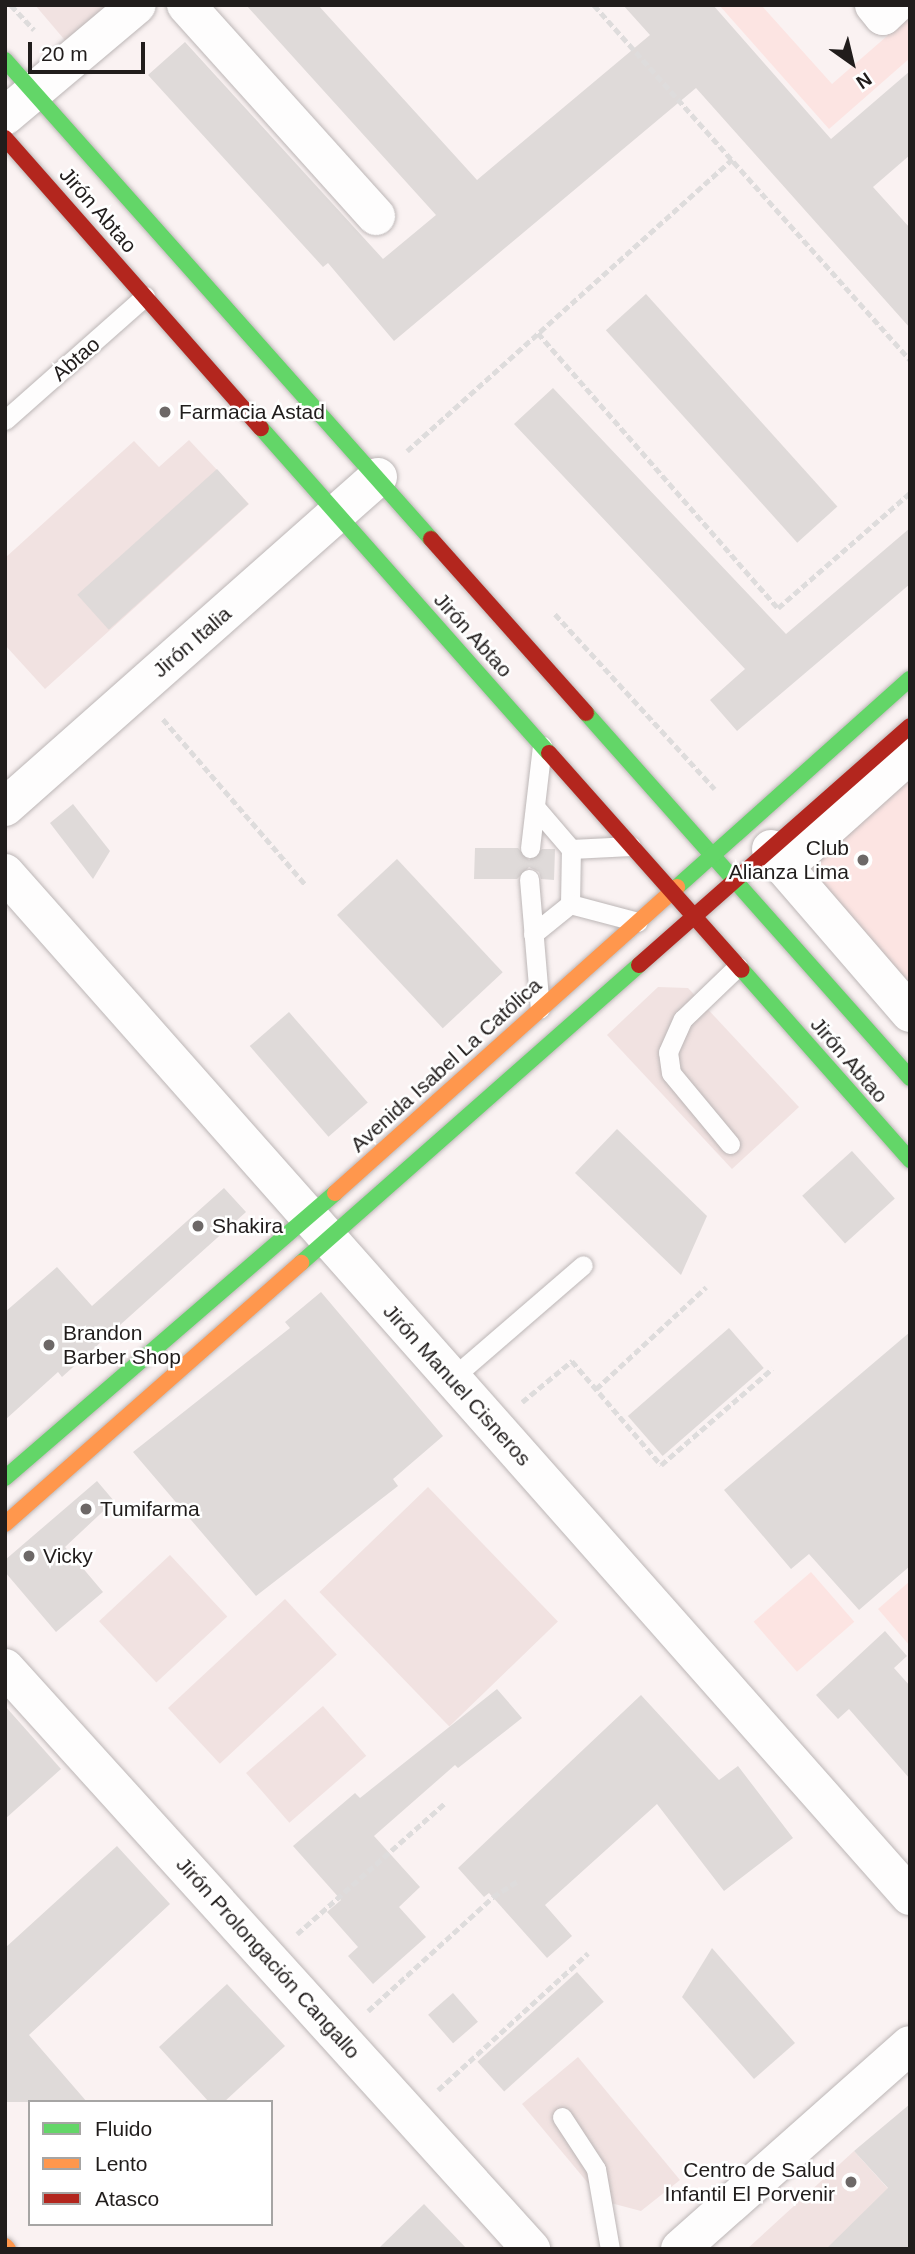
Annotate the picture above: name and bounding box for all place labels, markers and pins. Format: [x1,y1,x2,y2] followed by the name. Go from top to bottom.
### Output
[179,399,326,425] place label: Farmacia Astad
[157,404,173,420] marker: Farmacia Astad
[729,835,849,885] place label: Club Alianza Lima
[855,852,871,868] marker: Club Alianza Lima
[212,1213,283,1239] place label: Shakira
[190,1218,206,1234] marker: Shakira
[63,1320,181,1370] place label: Brandon Barber Shop
[41,1337,57,1353] marker: Brandon Barber Shop
[100,1496,200,1522] place label: Tumifarma
[78,1501,94,1517] marker: Tumifarma
[43,1543,93,1569] place label: Vicky
[21,1548,37,1564] marker: Vicky
[665,2157,835,2207] place label: Centro de Salud Infantil El Porvenir
[841,2172,861,2192] marker: Centro de Salud Infantil El Porvenir

